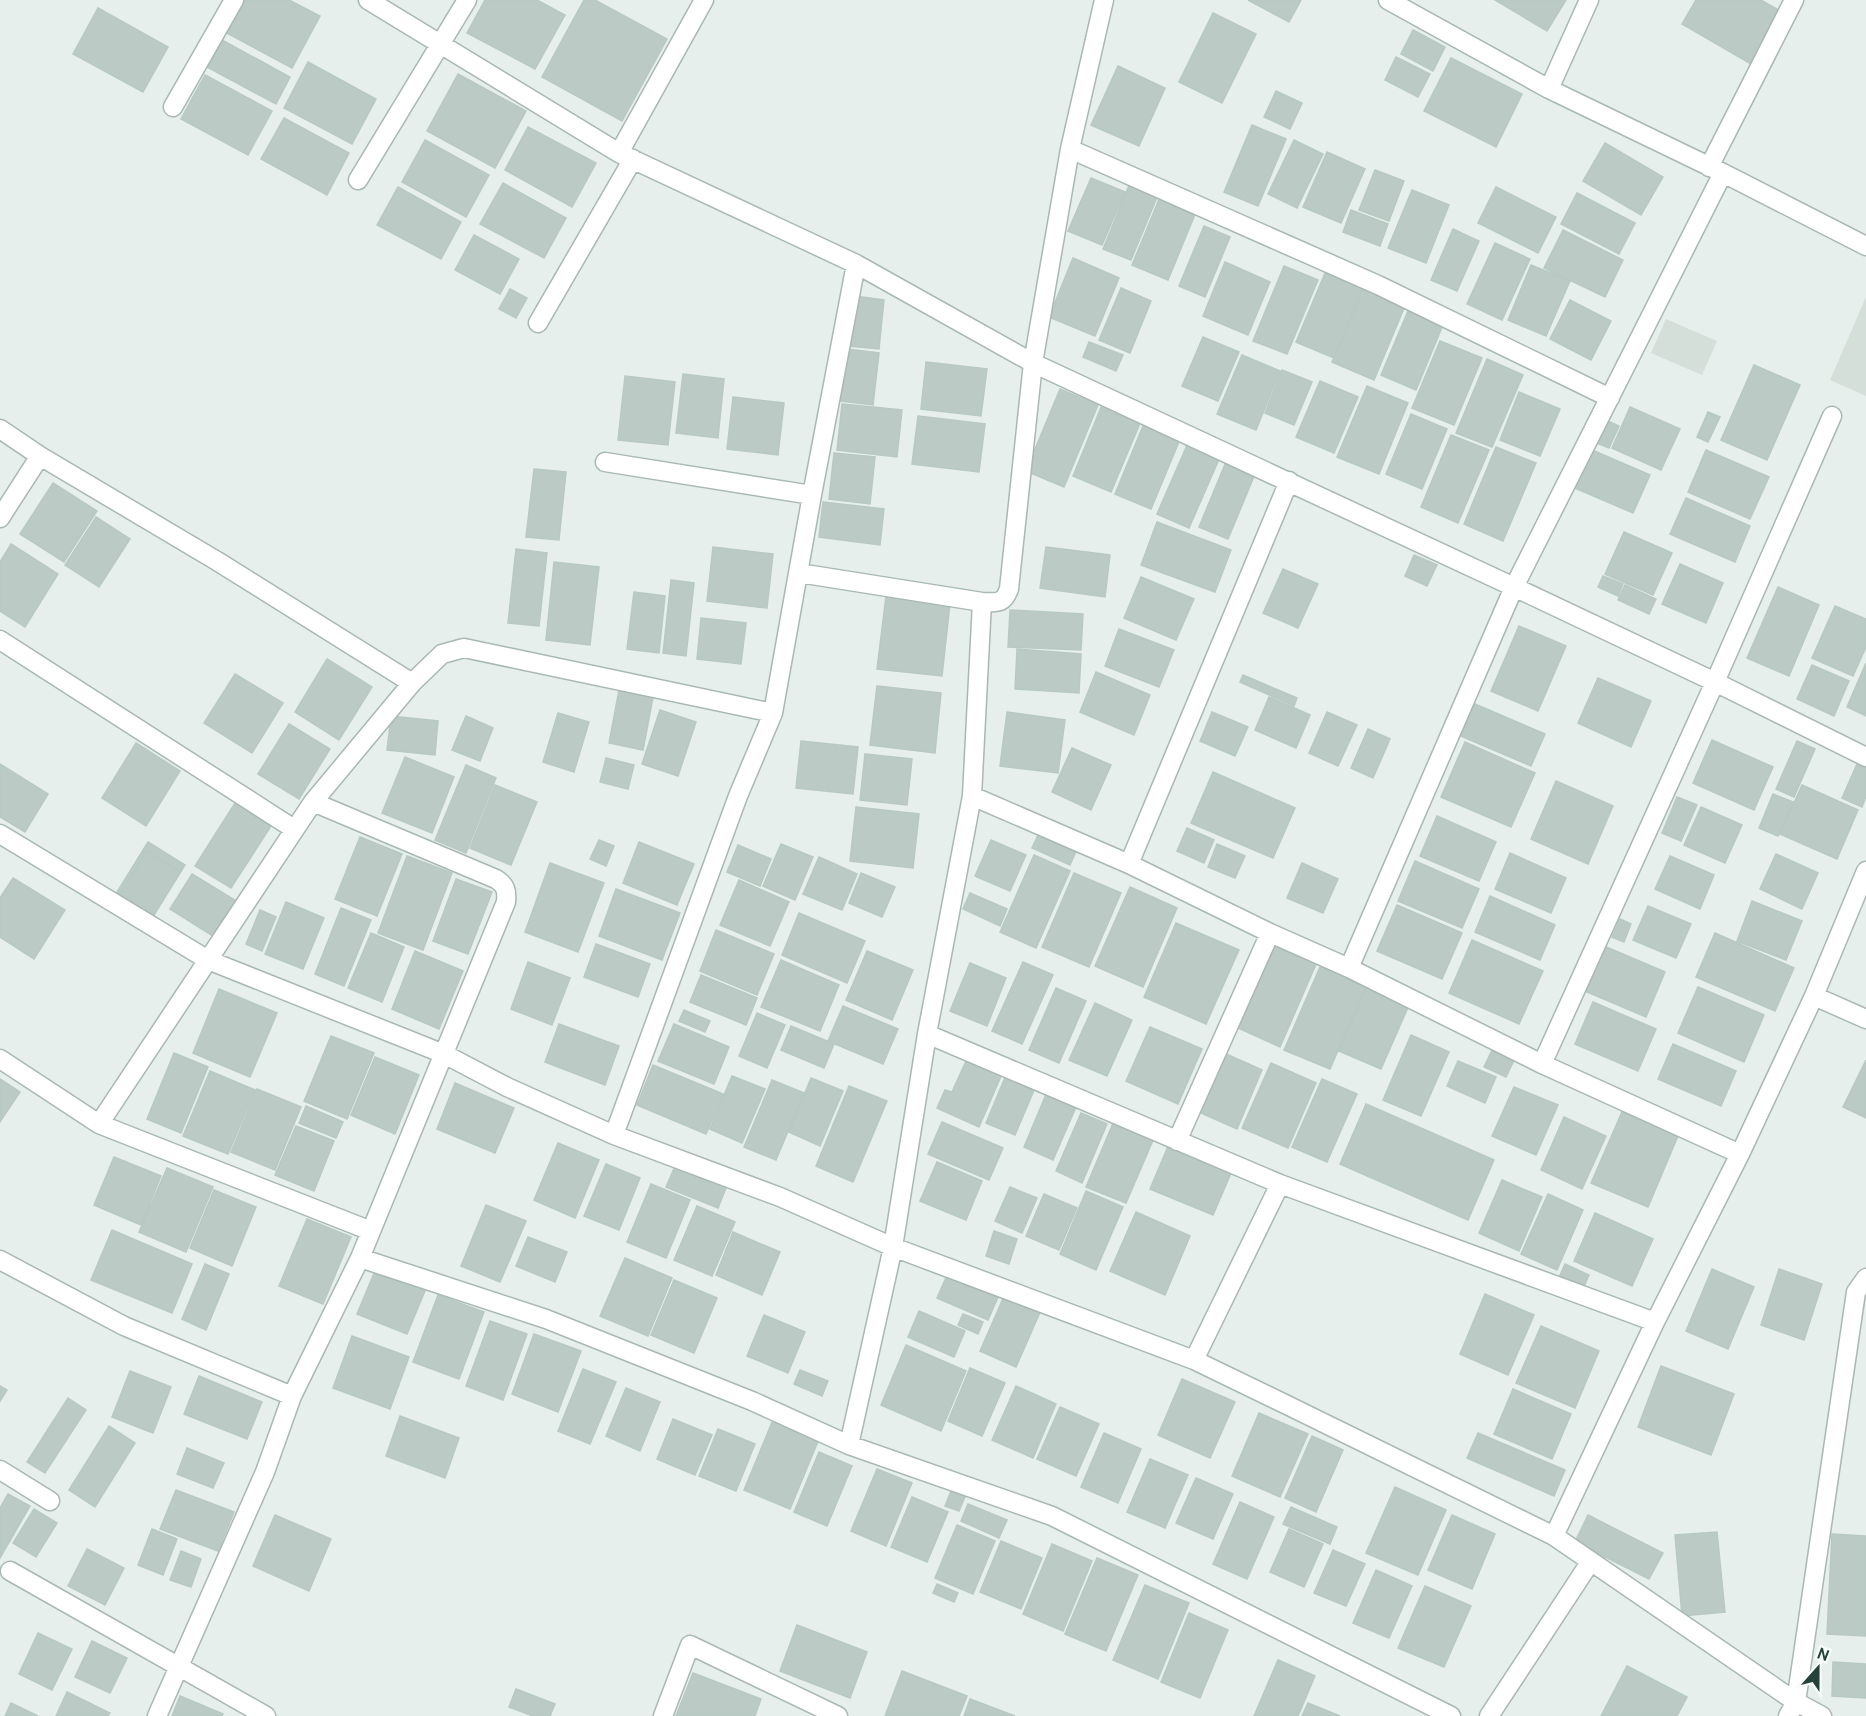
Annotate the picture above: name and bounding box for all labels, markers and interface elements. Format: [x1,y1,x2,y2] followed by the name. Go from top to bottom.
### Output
[1788,1638,1848,1698] north arrow
[1815,1644,1832,1665] text: N

